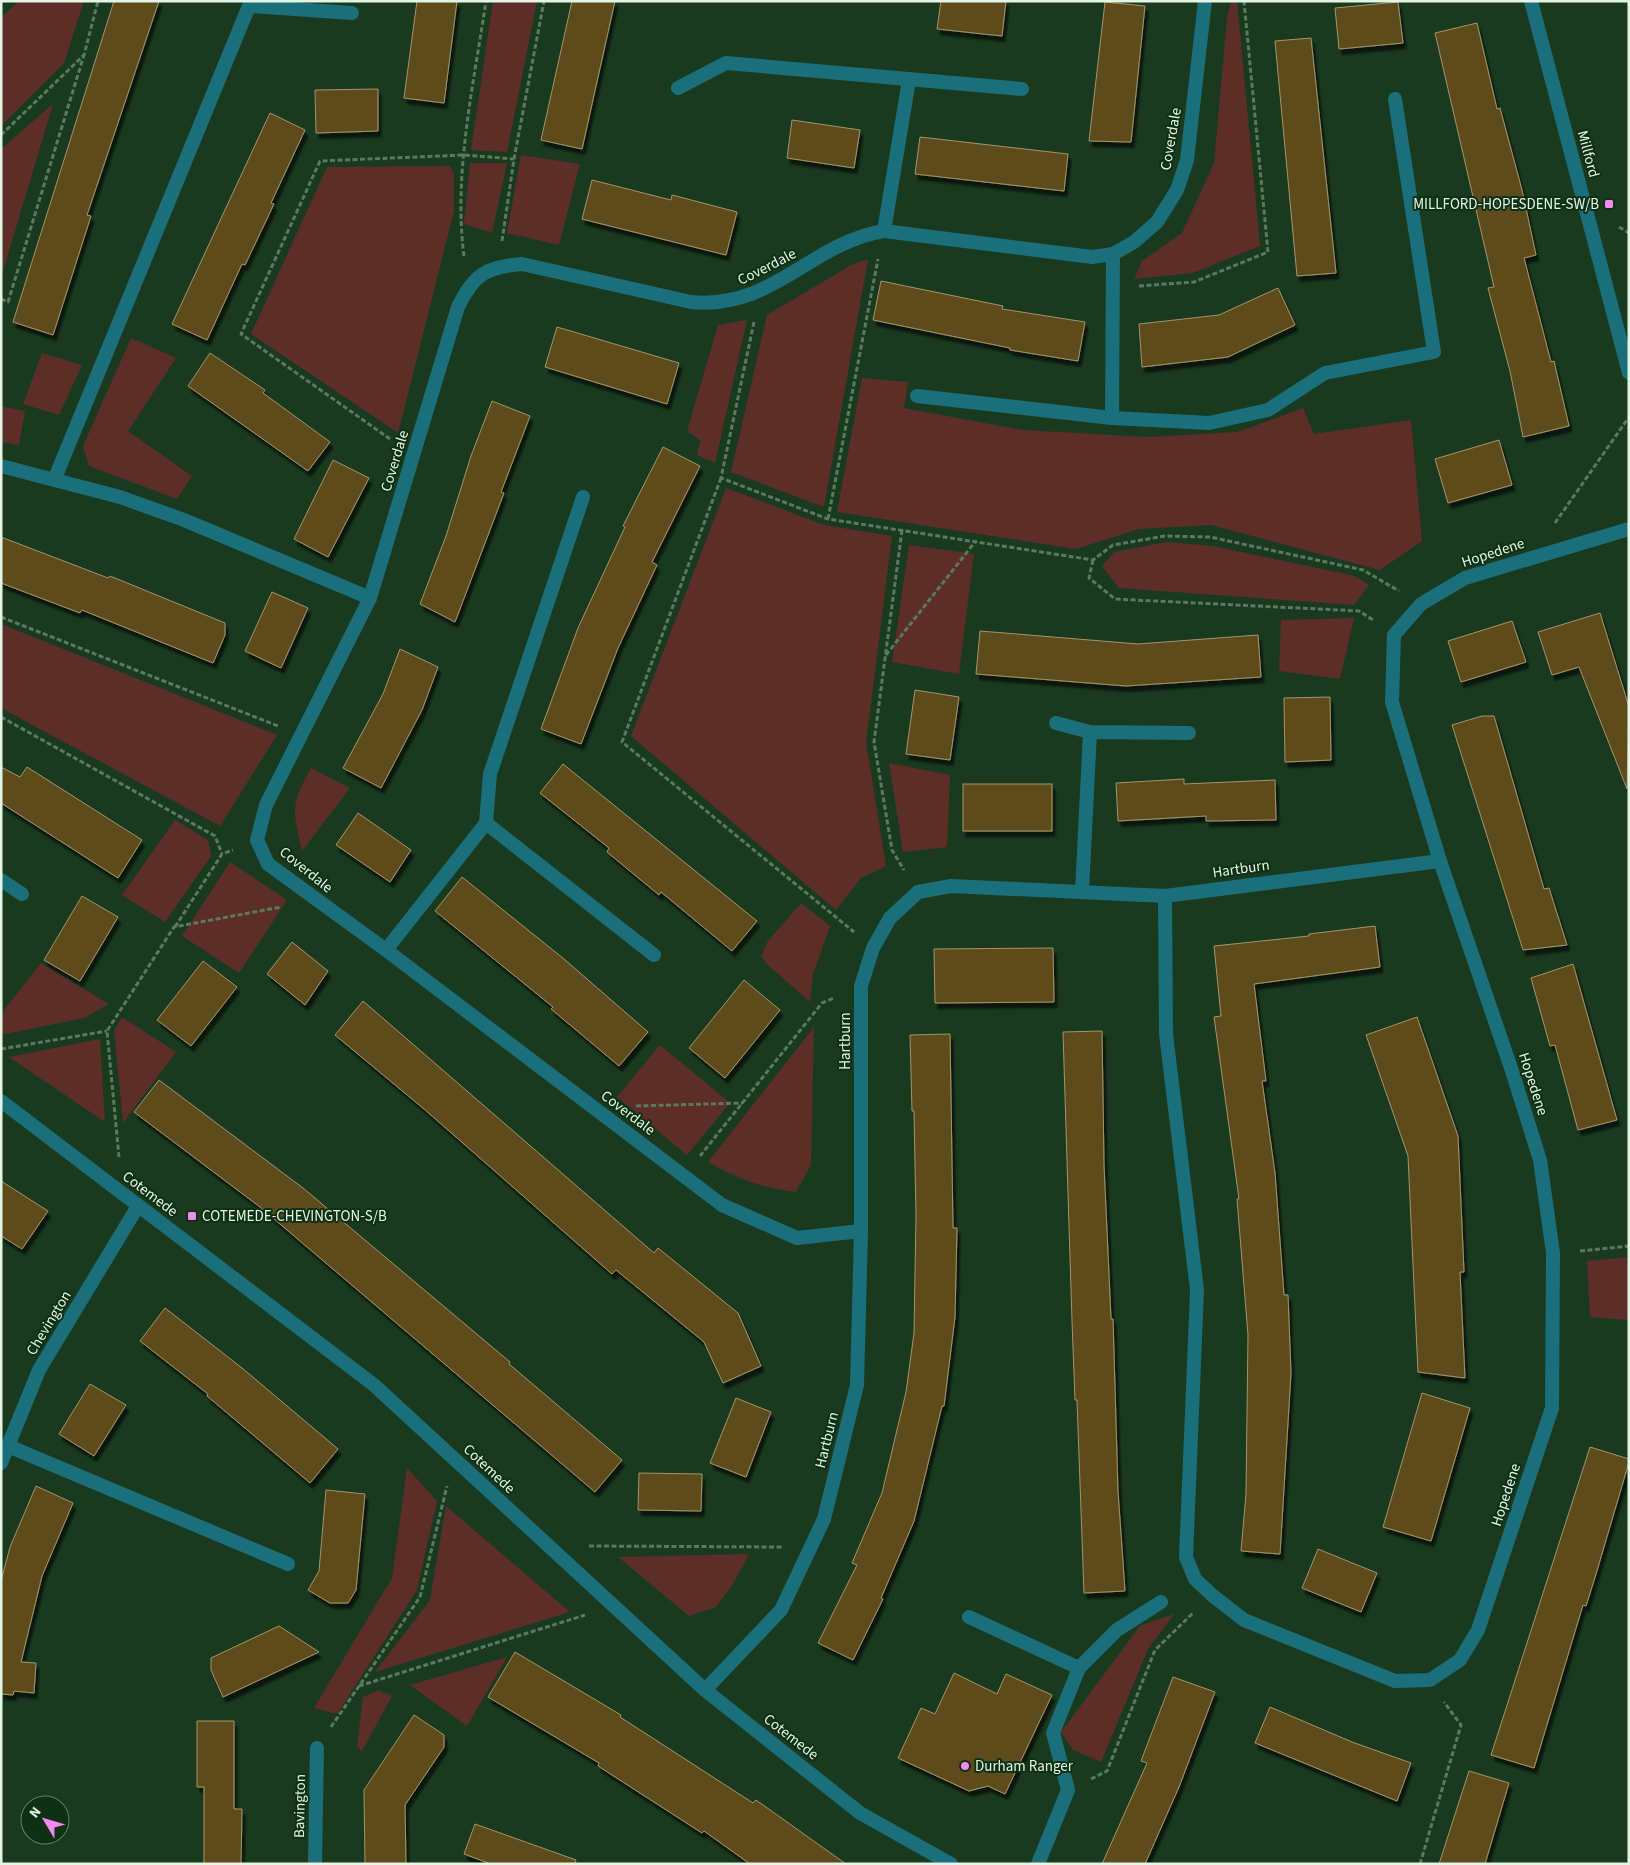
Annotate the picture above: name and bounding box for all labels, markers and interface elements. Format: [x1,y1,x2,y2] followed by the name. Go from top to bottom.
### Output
[1155,106,1187,172] street label: Coverdale
[1572,128,1604,180] street label: Millford
[1413,194,1599,215] place label: MILLFORD-HOPESDENE-SW/B
[1603,198,1615,210] marker: MILLFORD-HOPESDENE-SW/B
[734,243,800,291] street label: Coverdale
[376,428,414,494] street label: Coverdale
[1459,533,1527,573] street label: Hopedene
[275,842,337,898] street label: Coverdale
[1211,855,1271,883] street label: Hartburn
[835,1012,856,1070] street label: Hartburn
[1513,1050,1553,1118] street label: Hopedene
[596,1086,660,1140] street label: Coverdale
[118,1166,182,1222] street label: Cotemede
[202,1206,387,1227] place label: COTEMEDE-CHEVINGTON-S/B
[186,1210,198,1222] marker: COTEMEDE-CHEVINGTON-S/B
[21,1287,77,1359] street label: Chevington
[810,1410,844,1470] street label: Hartburn
[458,1439,520,1499] street label: Cotemede
[1486,1461,1526,1529] street label: Hopedene
[759,1709,823,1765] street label: Cotemede
[975,1756,1074,1777] place label: Durham Ranger
[959,1760,971,1772] marker: Durham Ranger
[289,1774,311,1838] street label: Bavington
[20,1795,70,1845] north arrow
[25,1803,46,1822] text: N

